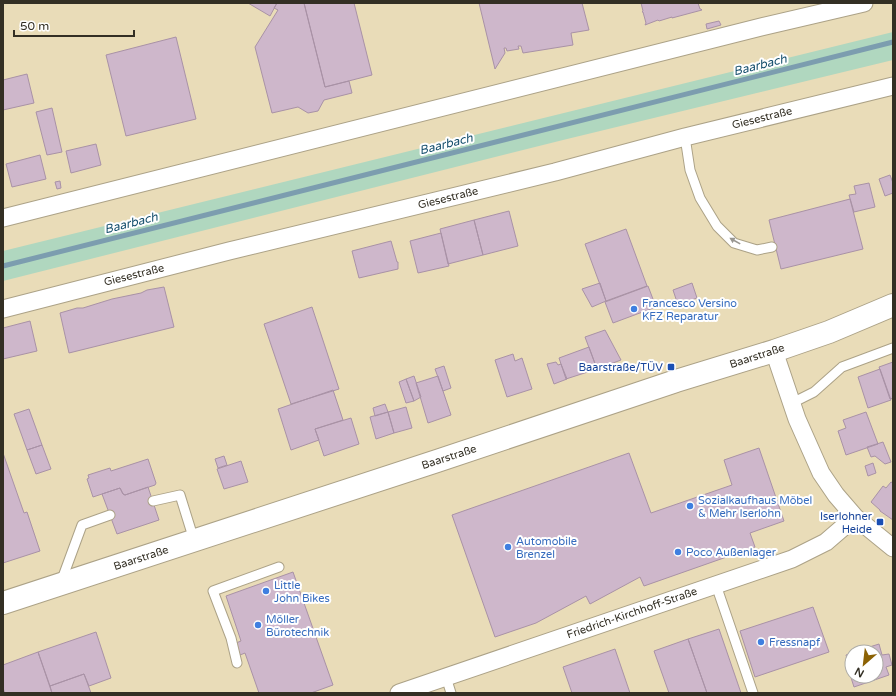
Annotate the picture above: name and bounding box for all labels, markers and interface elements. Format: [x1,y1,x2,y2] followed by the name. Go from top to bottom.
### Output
[14,12,134,38] scale bar
[20,19,49,33] text: 50 m
[732,51,789,78] water label: Baarbach
[731,104,793,132] street label: Giesestraße
[418,130,475,157] water label: Baarbach
[417,184,479,212] street label: Giesestraße
[103,209,160,236] water label: Baarbach
[729,238,741,245] one-way arrow
[103,261,165,289] street label: Giesestraße
[642,297,737,323] place label: Francesco Versino KFZ Reparatur
[629,304,639,314] marker: Francesco Versino KFZ Reparatur
[728,341,786,371] street label: Baarstraße
[579,361,663,374] place label: Baarstraße/TÜV
[666,362,676,372] marker: Baarstraße/TÜV
[420,442,478,472] street label: Baarstraße
[698,494,812,520] place label: Sozialkaufhaus Möbel & Mehr Iserlohn
[685,501,695,511] marker: Sozialkaufhaus Möbel & Mehr Iserlohn
[820,510,873,536] place label: Iserlohner Heide
[875,517,885,527] marker: Iserlohner Heide
[516,535,577,561] place label: Automobile Brenzel
[503,542,513,552] marker: Automobile Brenzel
[112,543,170,573] street label: Baarstraße
[686,546,777,559] place label: Poco Außenlager
[673,547,683,557] marker: Poco Außenlager
[274,579,330,605] place label: Little John Bikes
[565,585,699,641] street label: Friedrich-Kirchhoff-Straße
[261,586,271,596] marker: Little John Bikes
[266,613,329,639] place label: Möller Bürotechnik
[253,620,263,630] marker: Möller Bürotechnik
[769,636,821,649] place label: Fressnapf
[756,637,766,647] marker: Fressnapf
[844,644,884,684] north arrow
[853,665,866,680] text: N

